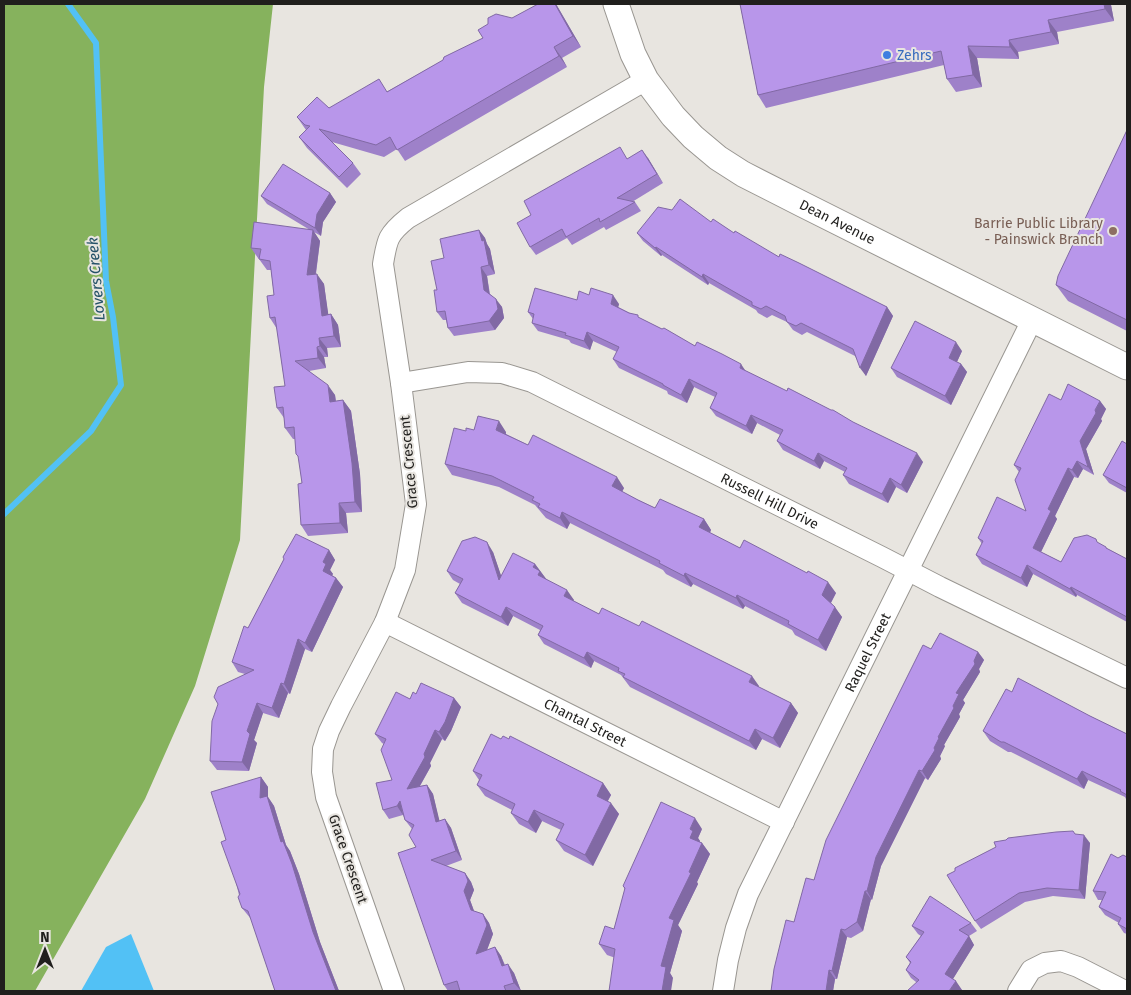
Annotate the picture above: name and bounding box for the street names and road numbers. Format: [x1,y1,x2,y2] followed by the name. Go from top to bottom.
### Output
[797,196,878,248] street label: Dean Avenue
[396,414,422,509] street label: Grace Crescent
[718,469,822,532] street label: Russell Hill Drive
[841,609,895,695] street label: Raquel Street
[541,695,630,751] street label: Chantal Street
[325,812,372,907] street label: Grace Crescent

